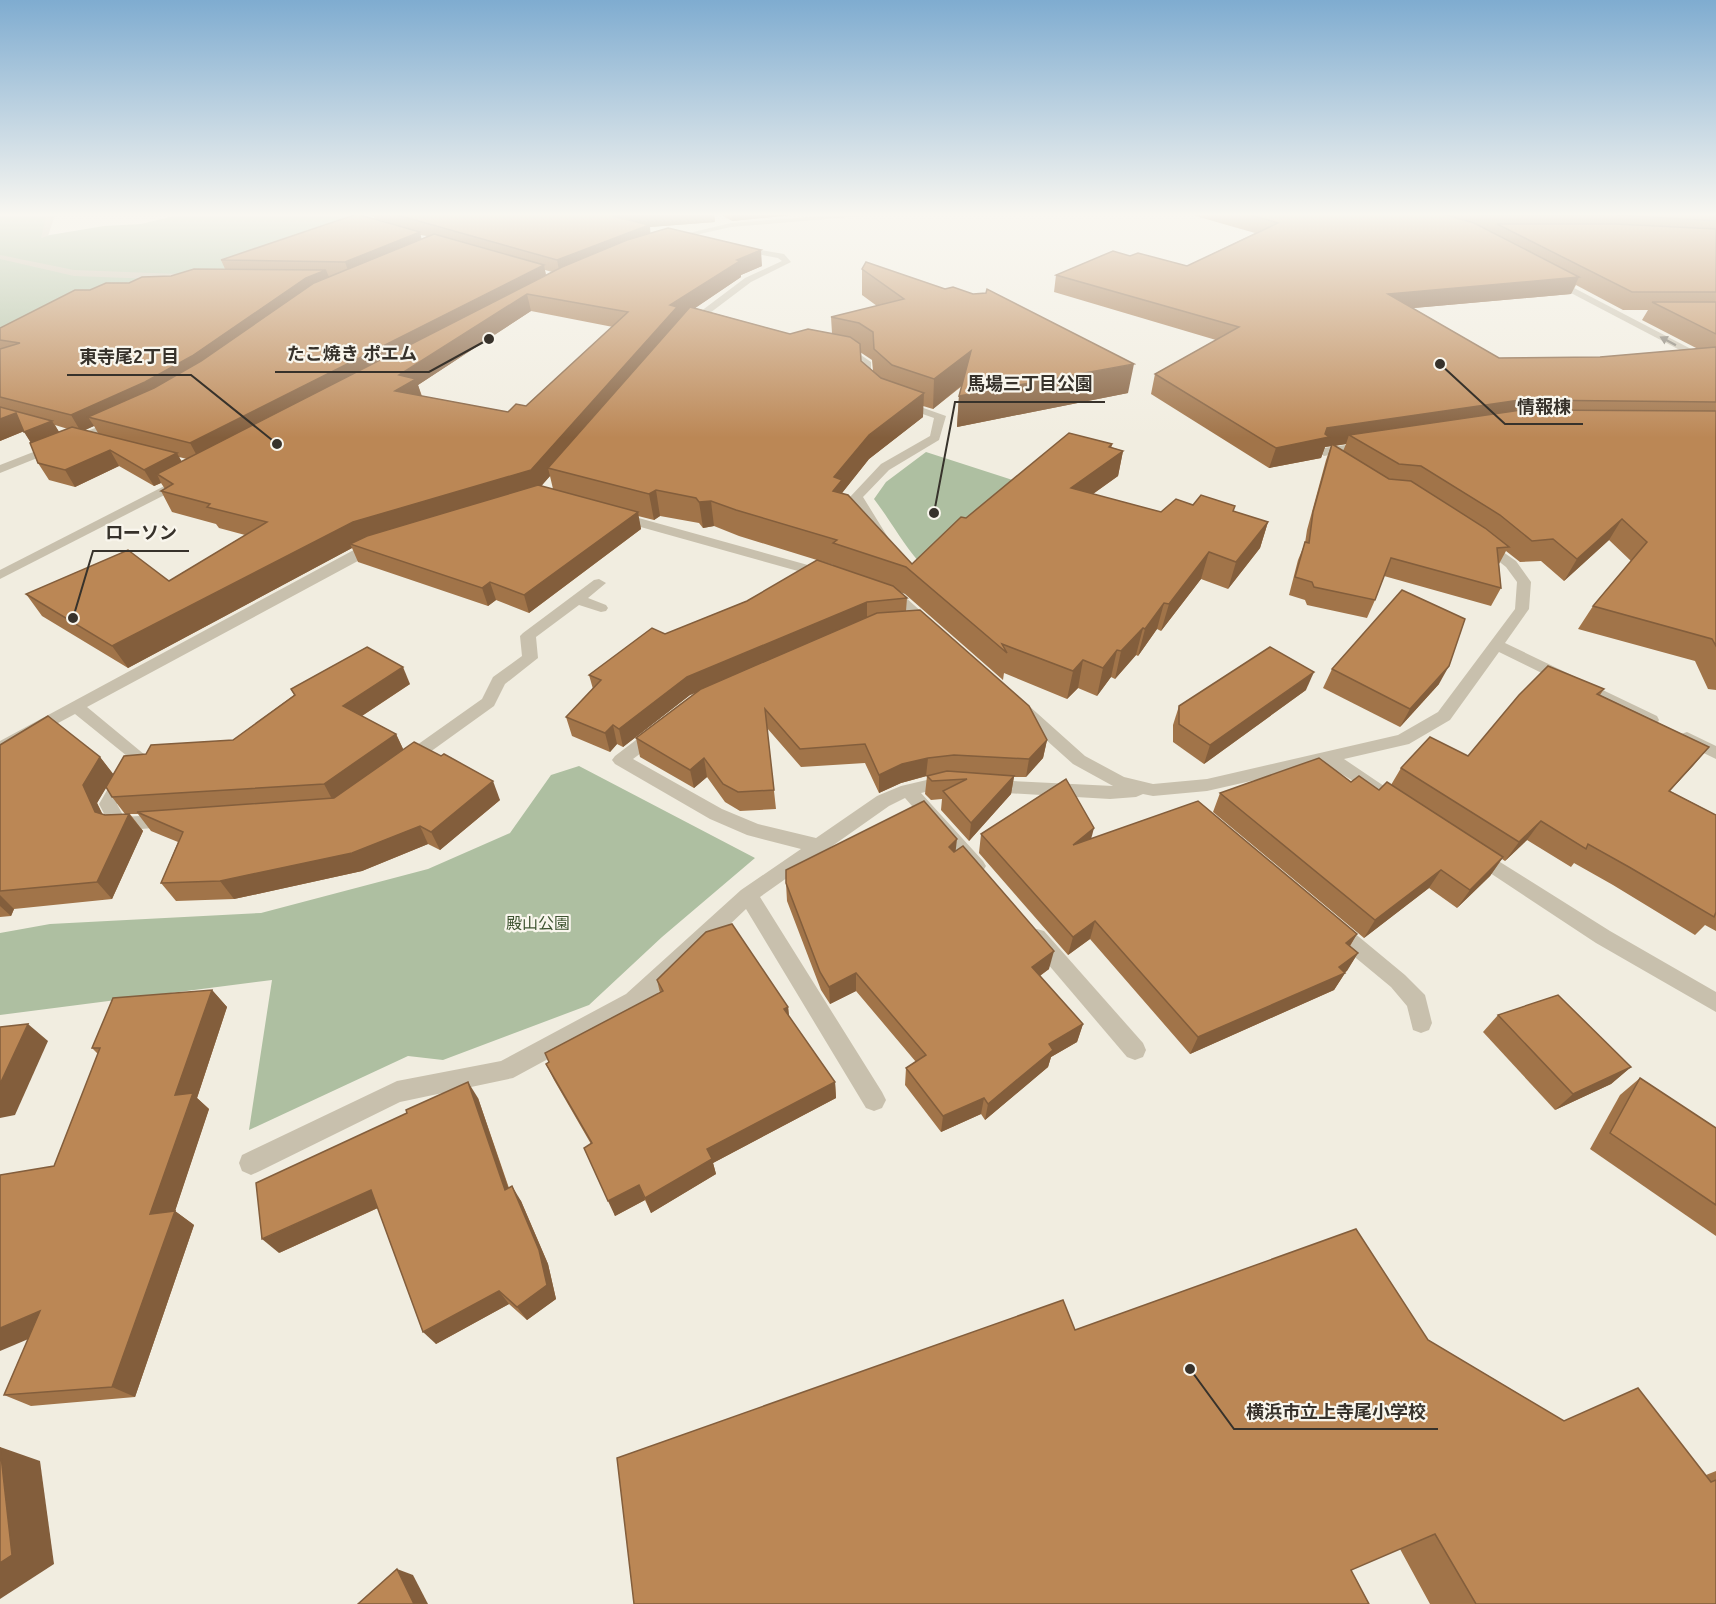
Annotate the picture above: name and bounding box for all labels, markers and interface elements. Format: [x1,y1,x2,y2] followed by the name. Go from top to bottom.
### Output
[275,336,429,372] callout: たこ焼き ポエム
[1659,336,1676,346] one-way arrow
[67,339,191,375] callout: 東寺尾2丁目
[287,343,417,363] text: たこ焼き ポエム
[79,346,179,366] text: 東寺尾2丁目
[955,366,1105,402] callout: 馬場三丁目公園
[967,373,1093,393] text: 馬場三丁目公園
[1505,388,1583,424] callout: 情報棟
[1517,396,1571,416] text: 情報棟
[93,515,189,551] callout: ローソン
[105,522,177,542] text: ローソン
[506,914,570,932] park label: 殿山公園
[1234,1393,1438,1429] callout: 横浜市立上寺尾小学校
[1246,1401,1426,1421] text: 横浜市立上寺尾小学校

